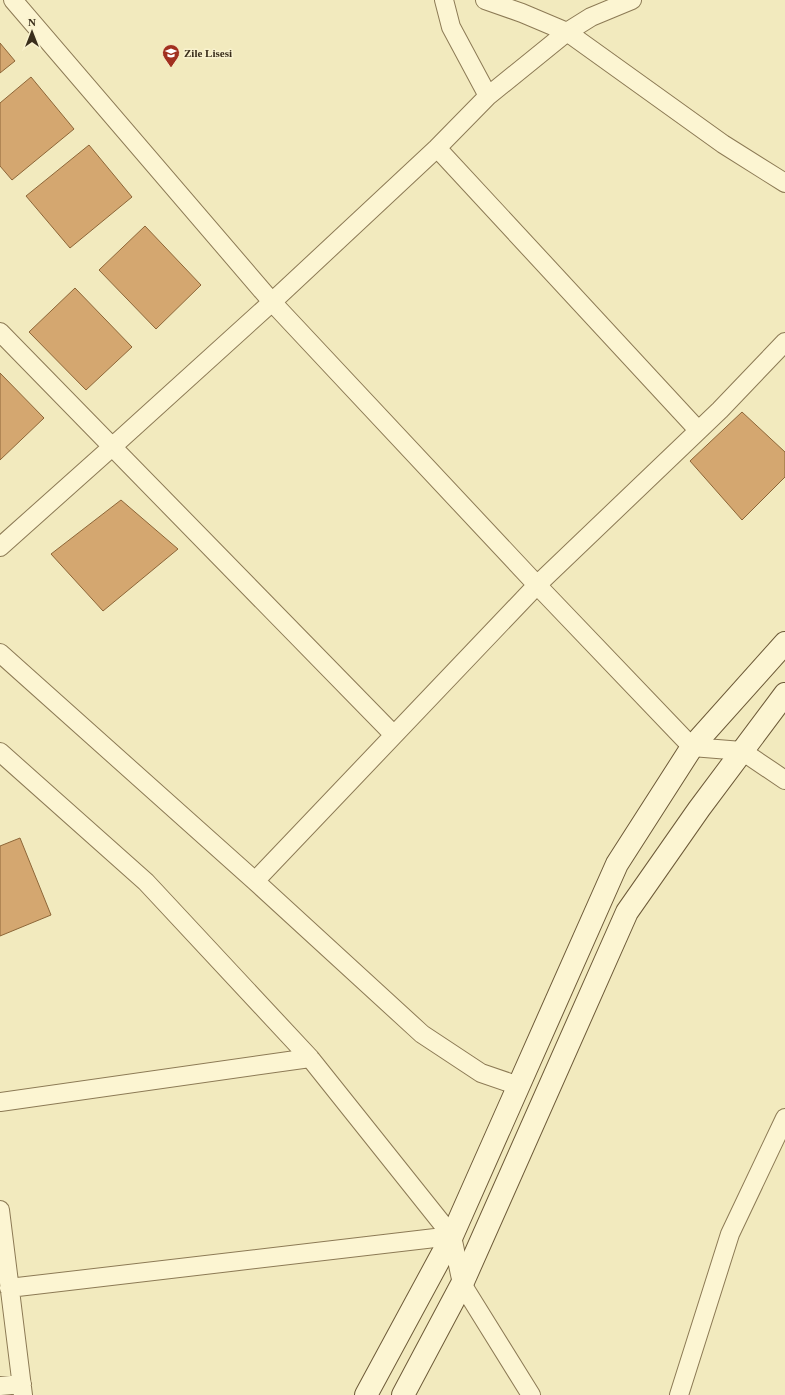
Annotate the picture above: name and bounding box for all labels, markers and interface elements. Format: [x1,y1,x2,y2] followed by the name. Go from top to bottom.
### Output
[12,12,52,52] north arrow
[28,16,36,28] text: N
[161,43,181,68] school or university icon: Zile Lisesi
[184,47,232,59] place label: Zile Lisesi

